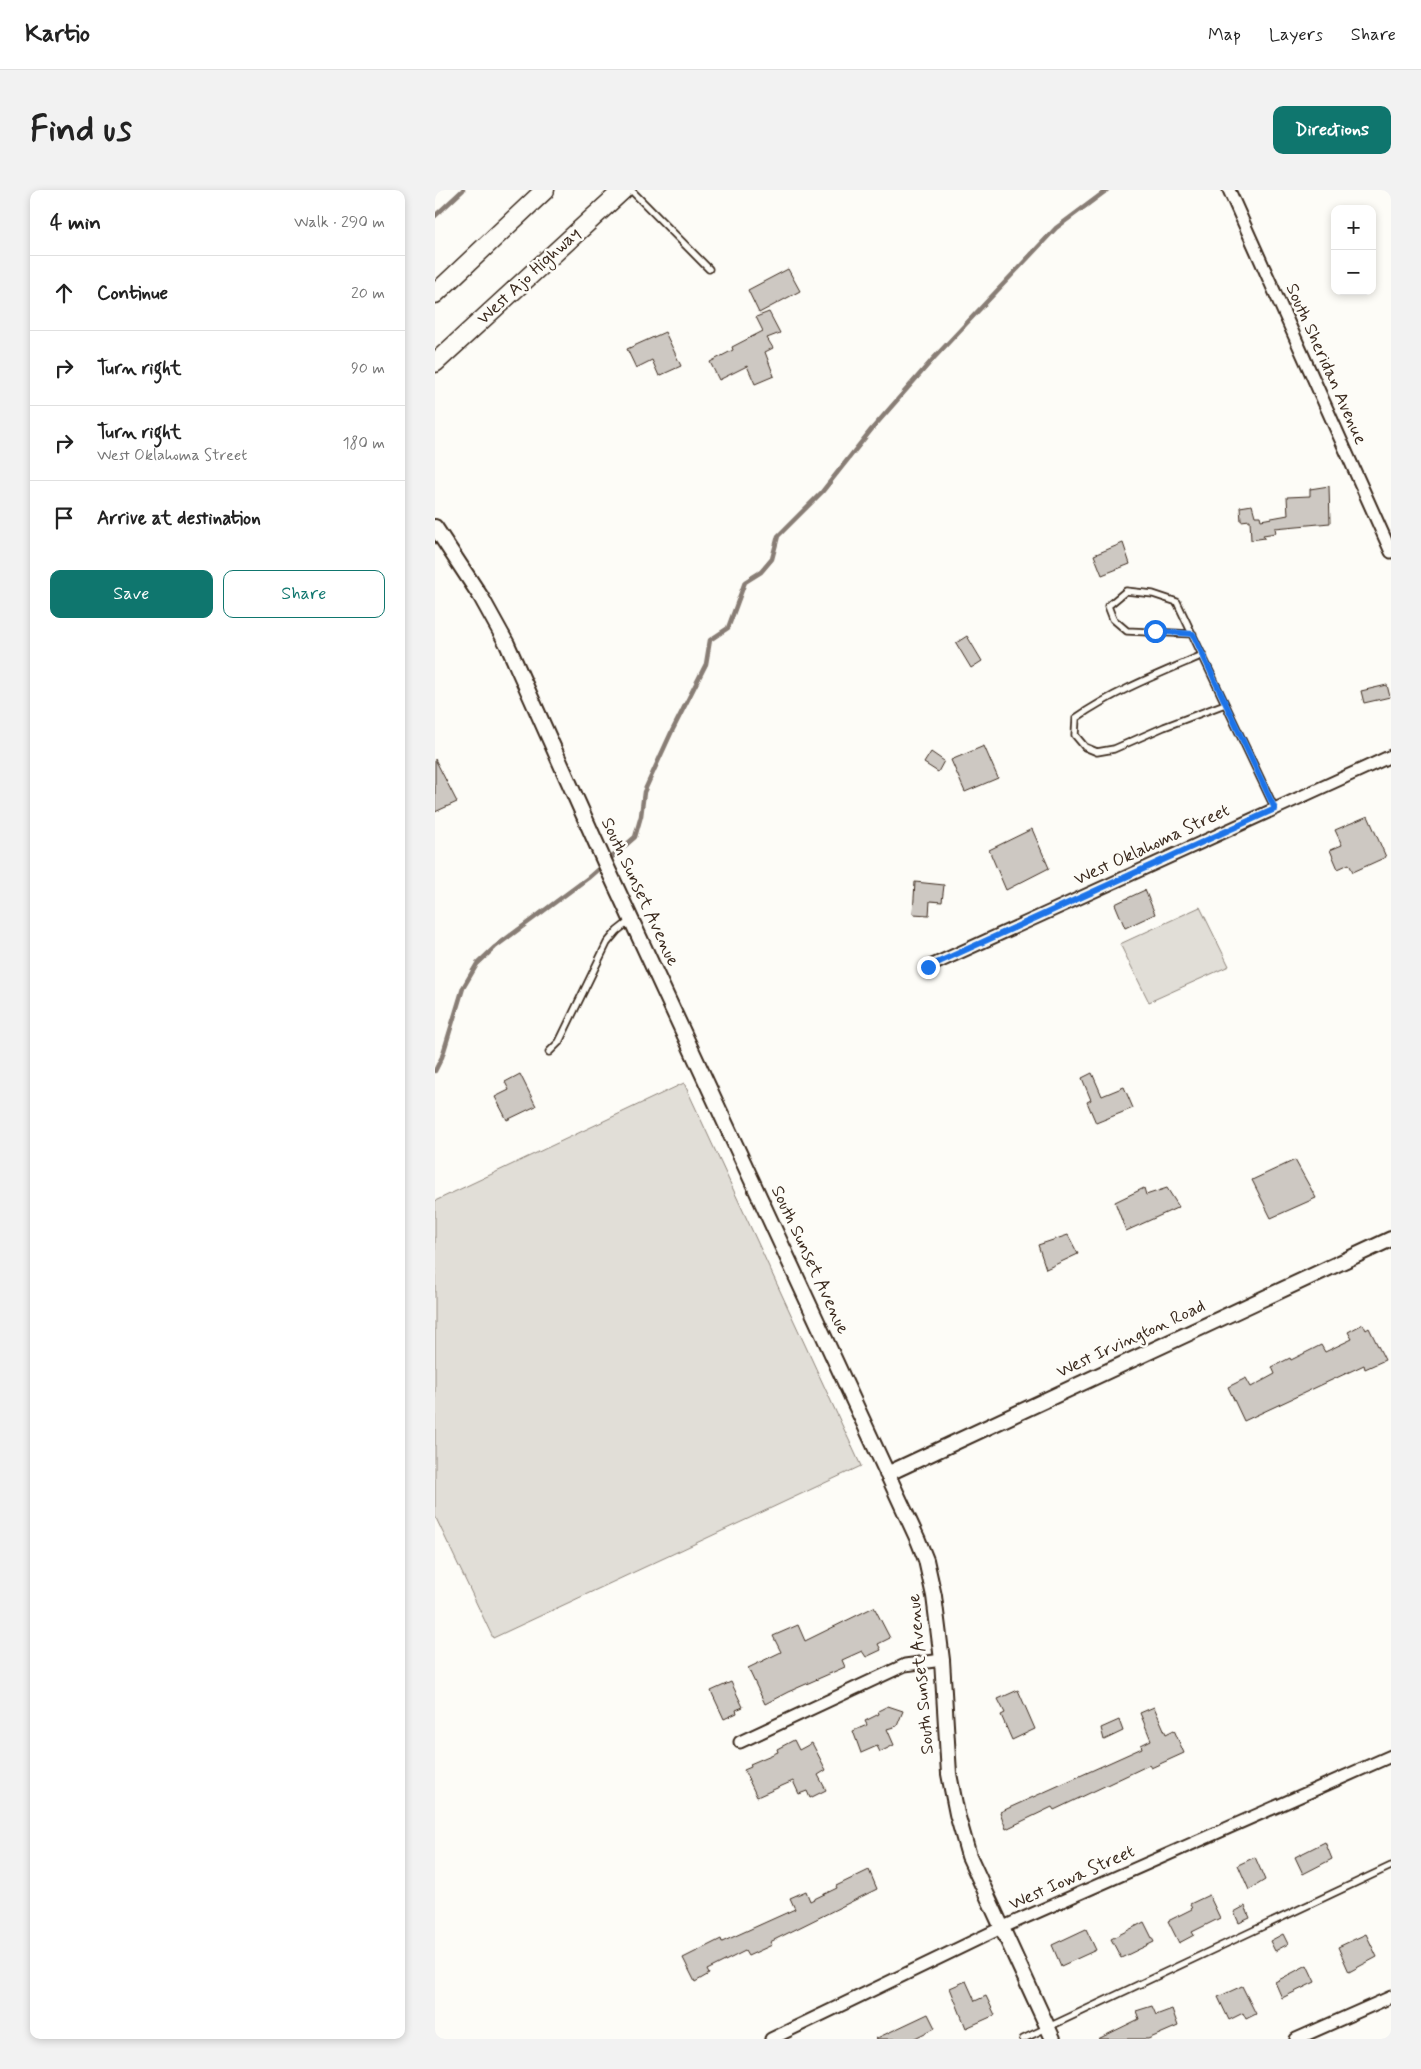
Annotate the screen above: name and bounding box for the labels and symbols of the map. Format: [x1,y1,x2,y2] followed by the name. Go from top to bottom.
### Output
[472,222,587,331] street label: West Ajo Highway
[1280,280,1372,448] street label: South Sheridan Avenue
[1144,620,1167,643] route start
[1070,798,1234,892] street label: West Oklahoma Street
[595,814,685,970] street label: South Sunset Avenue
[917,956,940,979] route end
[765,1182,855,1338] street label: South Sunset Avenue
[1053,1294,1209,1384] street label: West Irvington Road
[902,1593,940,1755] street label: South Sunset Avenue
[1005,1839,1139,1916] street label: West Iowa Street

